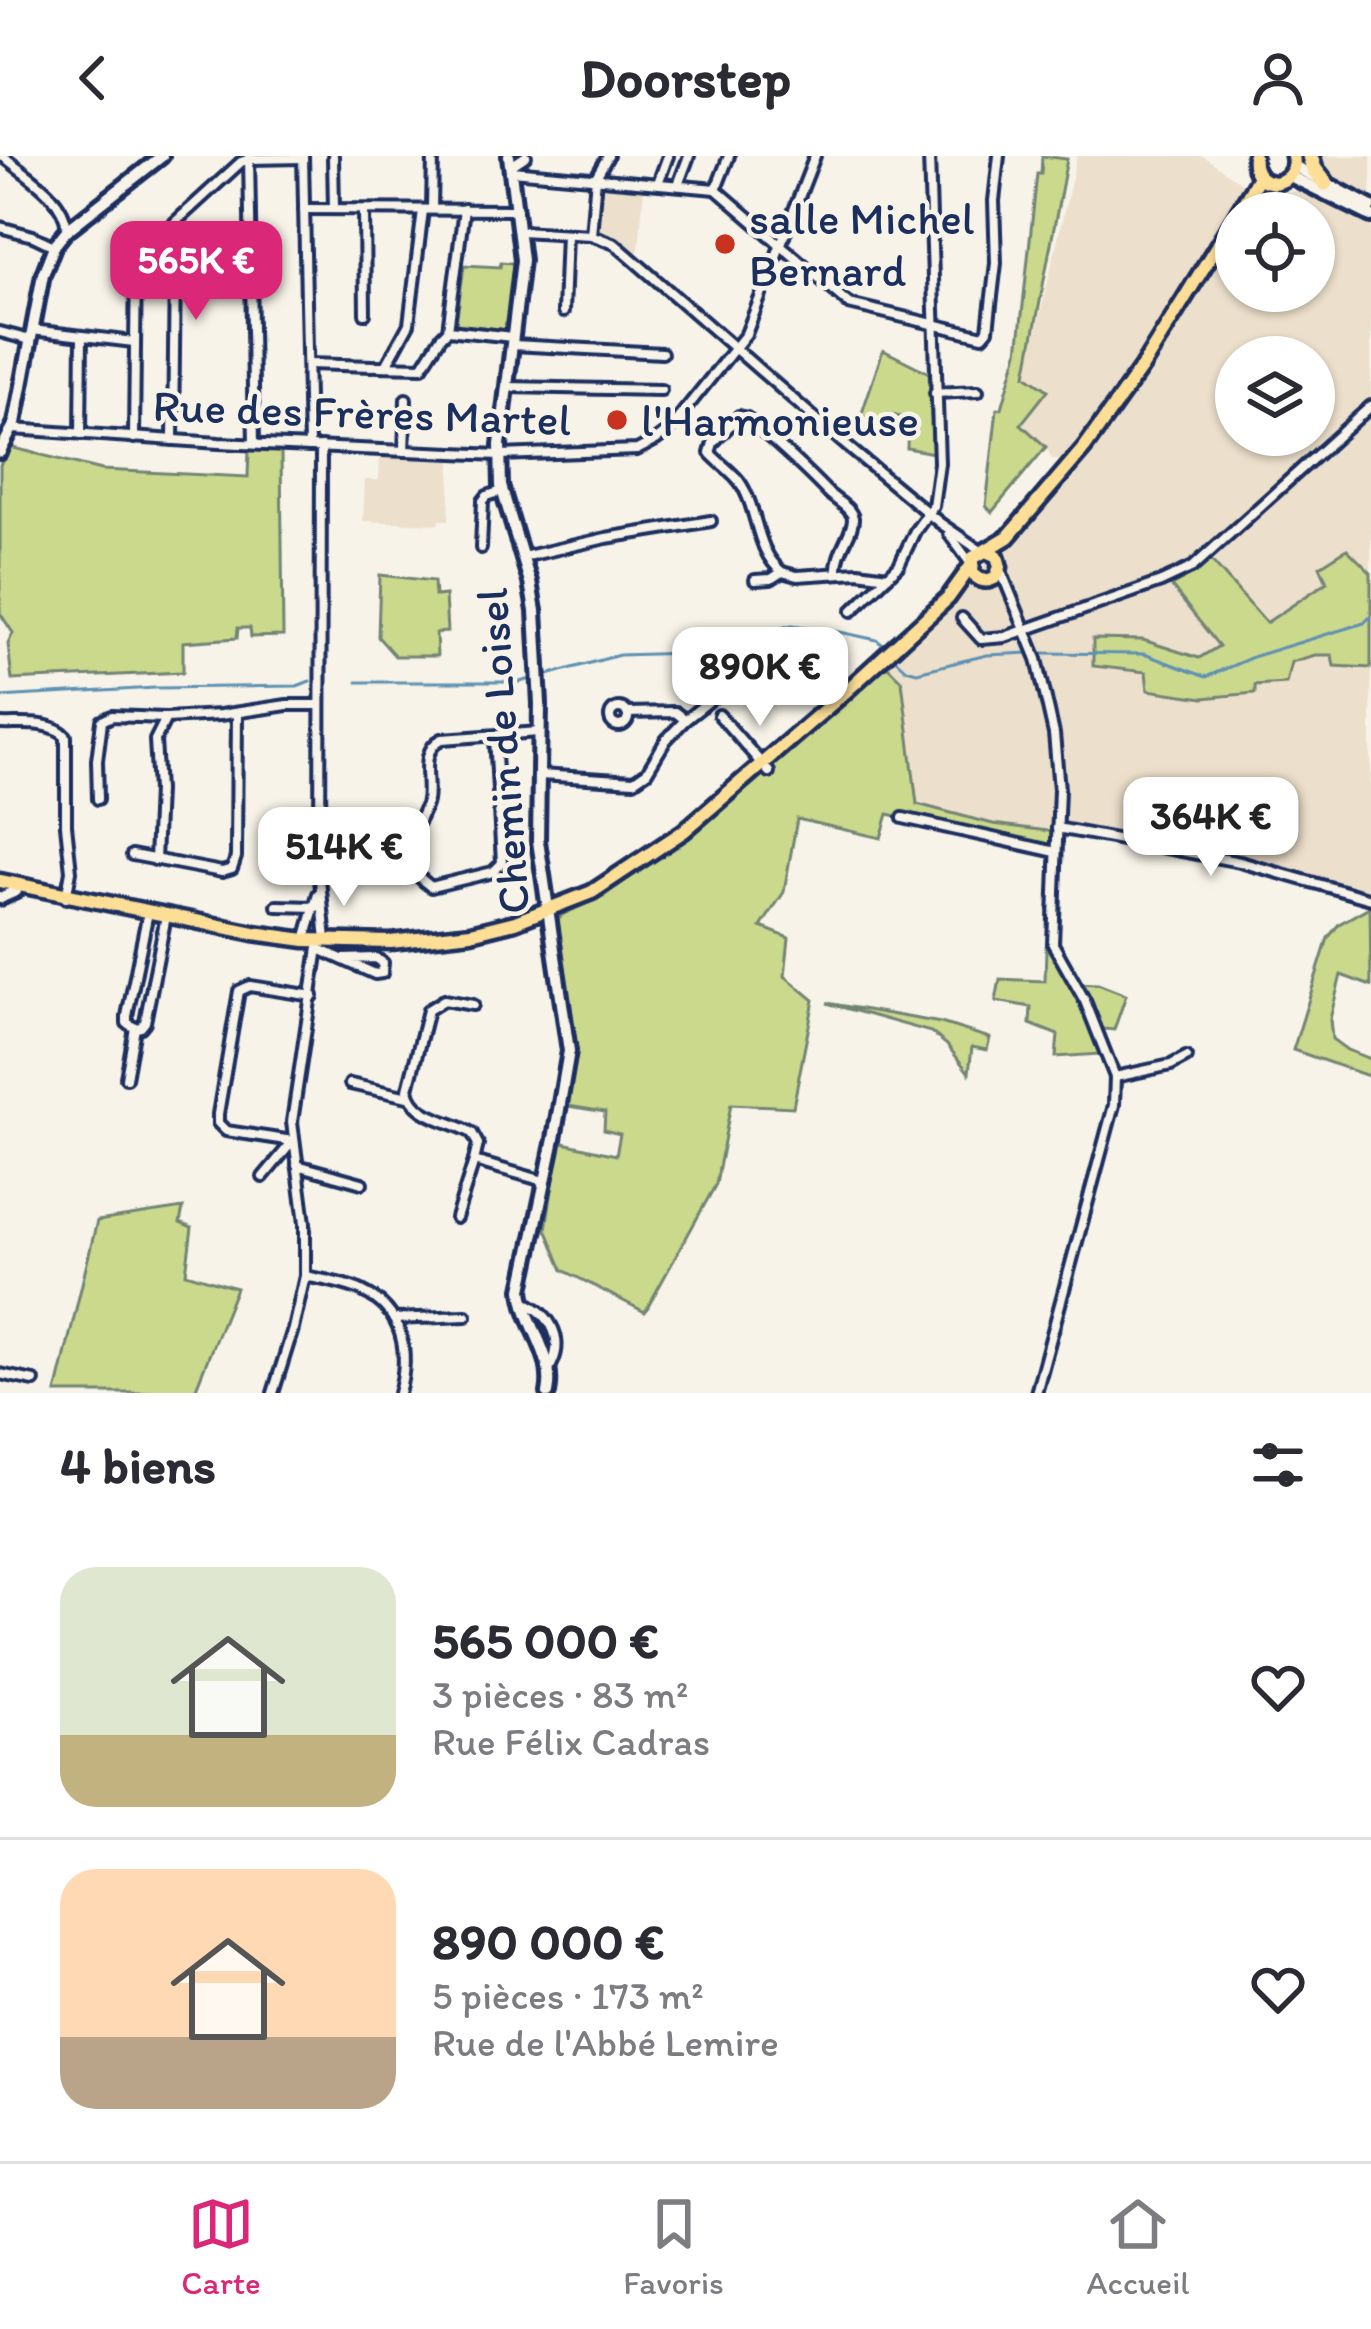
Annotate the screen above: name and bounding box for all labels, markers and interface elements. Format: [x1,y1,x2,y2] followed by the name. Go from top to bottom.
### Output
[60,45,126,111] icon: back
[1245,45,1311,111] icon: person
[580,46,791,111] text: Doorstep
[749,191,975,297] place label: salle Michel Bernard
[1215,192,1335,456] map controls
[1215,192,1335,312] button: locate
[98,221,294,323] pin: 565K €
[712,231,738,257] marker: salle Michel Bernard
[137,236,255,283] text: 565K €
[1215,336,1335,456] button: layers
[152,378,573,446] street label: Rue des Frères Martel
[641,393,919,447] place label: l'Harmonieuse
[604,407,630,433] marker: l'Harmonieuse
[464,586,540,916] street label: Chemin de Loisel
[662,627,858,729] pin: 890K €
[699,642,821,689] text: 890K €
[1113,777,1309,879] pin: 364K €
[1150,792,1272,839] text: 364K €
[246,807,442,909] pin: 514K €
[285,822,403,869] text: 514K €
[1245,1432,1311,1498] icon: filters
[60,1435,216,1496] text: 4 biens
[432,1610,659,1671] text: 565 000 €
[156,1615,300,1759] icon: home
[1245,1654,1311,1720] icon: heart
[432,1671,688,1718] text: 3 pièces · 83 m²
[432,1718,710,1765] text: Rue Félix Cadras
[432,1911,664,1972] text: 890 000 €
[156,1917,300,2061] icon: home
[1245,1956,1311,2022] icon: heart
[432,1972,704,2019] text: 5 pièces · 173 m²
[432,2019,779,2066] text: Rue de l'Abbé Lemire
[181,2191,261,2302] tab: Carte
[623,2191,724,2302] tab: Favoris
[1086,2191,1190,2302] tab: Accueil

